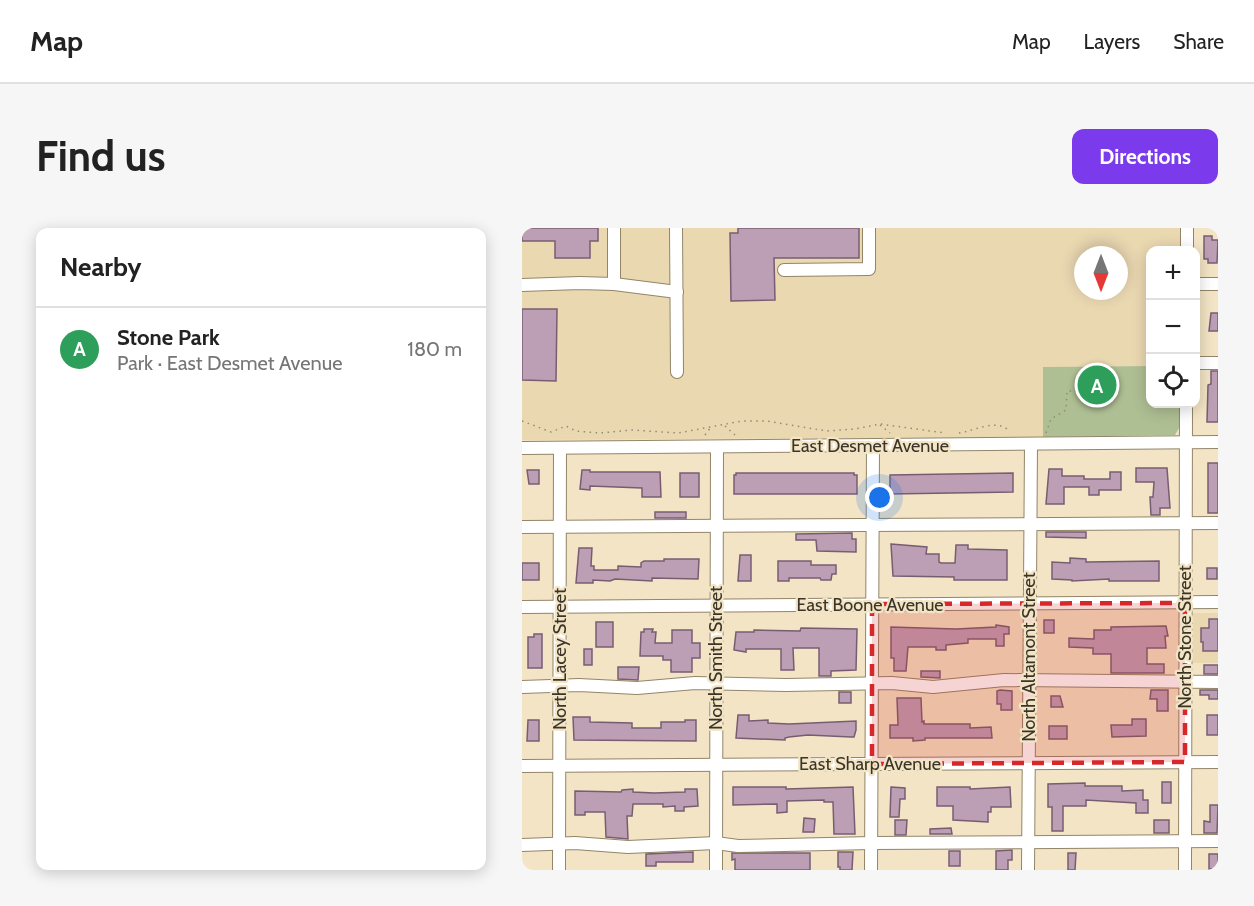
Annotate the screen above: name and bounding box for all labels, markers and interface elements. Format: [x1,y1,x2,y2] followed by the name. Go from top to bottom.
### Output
[30,24,83,58] text: Map
[1012,29,1051,54] text: Map
[1084,29,1140,54] text: Layers
[1173,29,1224,54] text: Share
[1072,129,1218,184] button: Directions
[36,130,165,182] text: Find us
[1074,246,1128,300] north arrow
[1146,246,1200,408] map controls
[1146,246,1200,300] button: +
[60,251,141,283] text: Nearby
[1146,300,1200,354] button: −
[117,324,220,351] text: Stone Park
[73,337,86,361] text: A
[407,337,462,361] text: 180 m
[117,351,342,375] text: Park · East Desmet Avenue
[1146,354,1200,408] button: locate
[1078,362,1116,408] pin: A
[791,435,949,457] street label: East Desmet Avenue
[865,483,894,512] your location
[1174,565,1196,709] street label: North Stone Street
[1018,572,1040,742] street label: North Altamont Street
[705,586,727,730] street label: North Smith Street
[549,588,571,730] street label: North Lacey Street
[796,594,944,616] street label: East Boone Avenue
[799,753,941,775] street label: East Sharp Avenue

